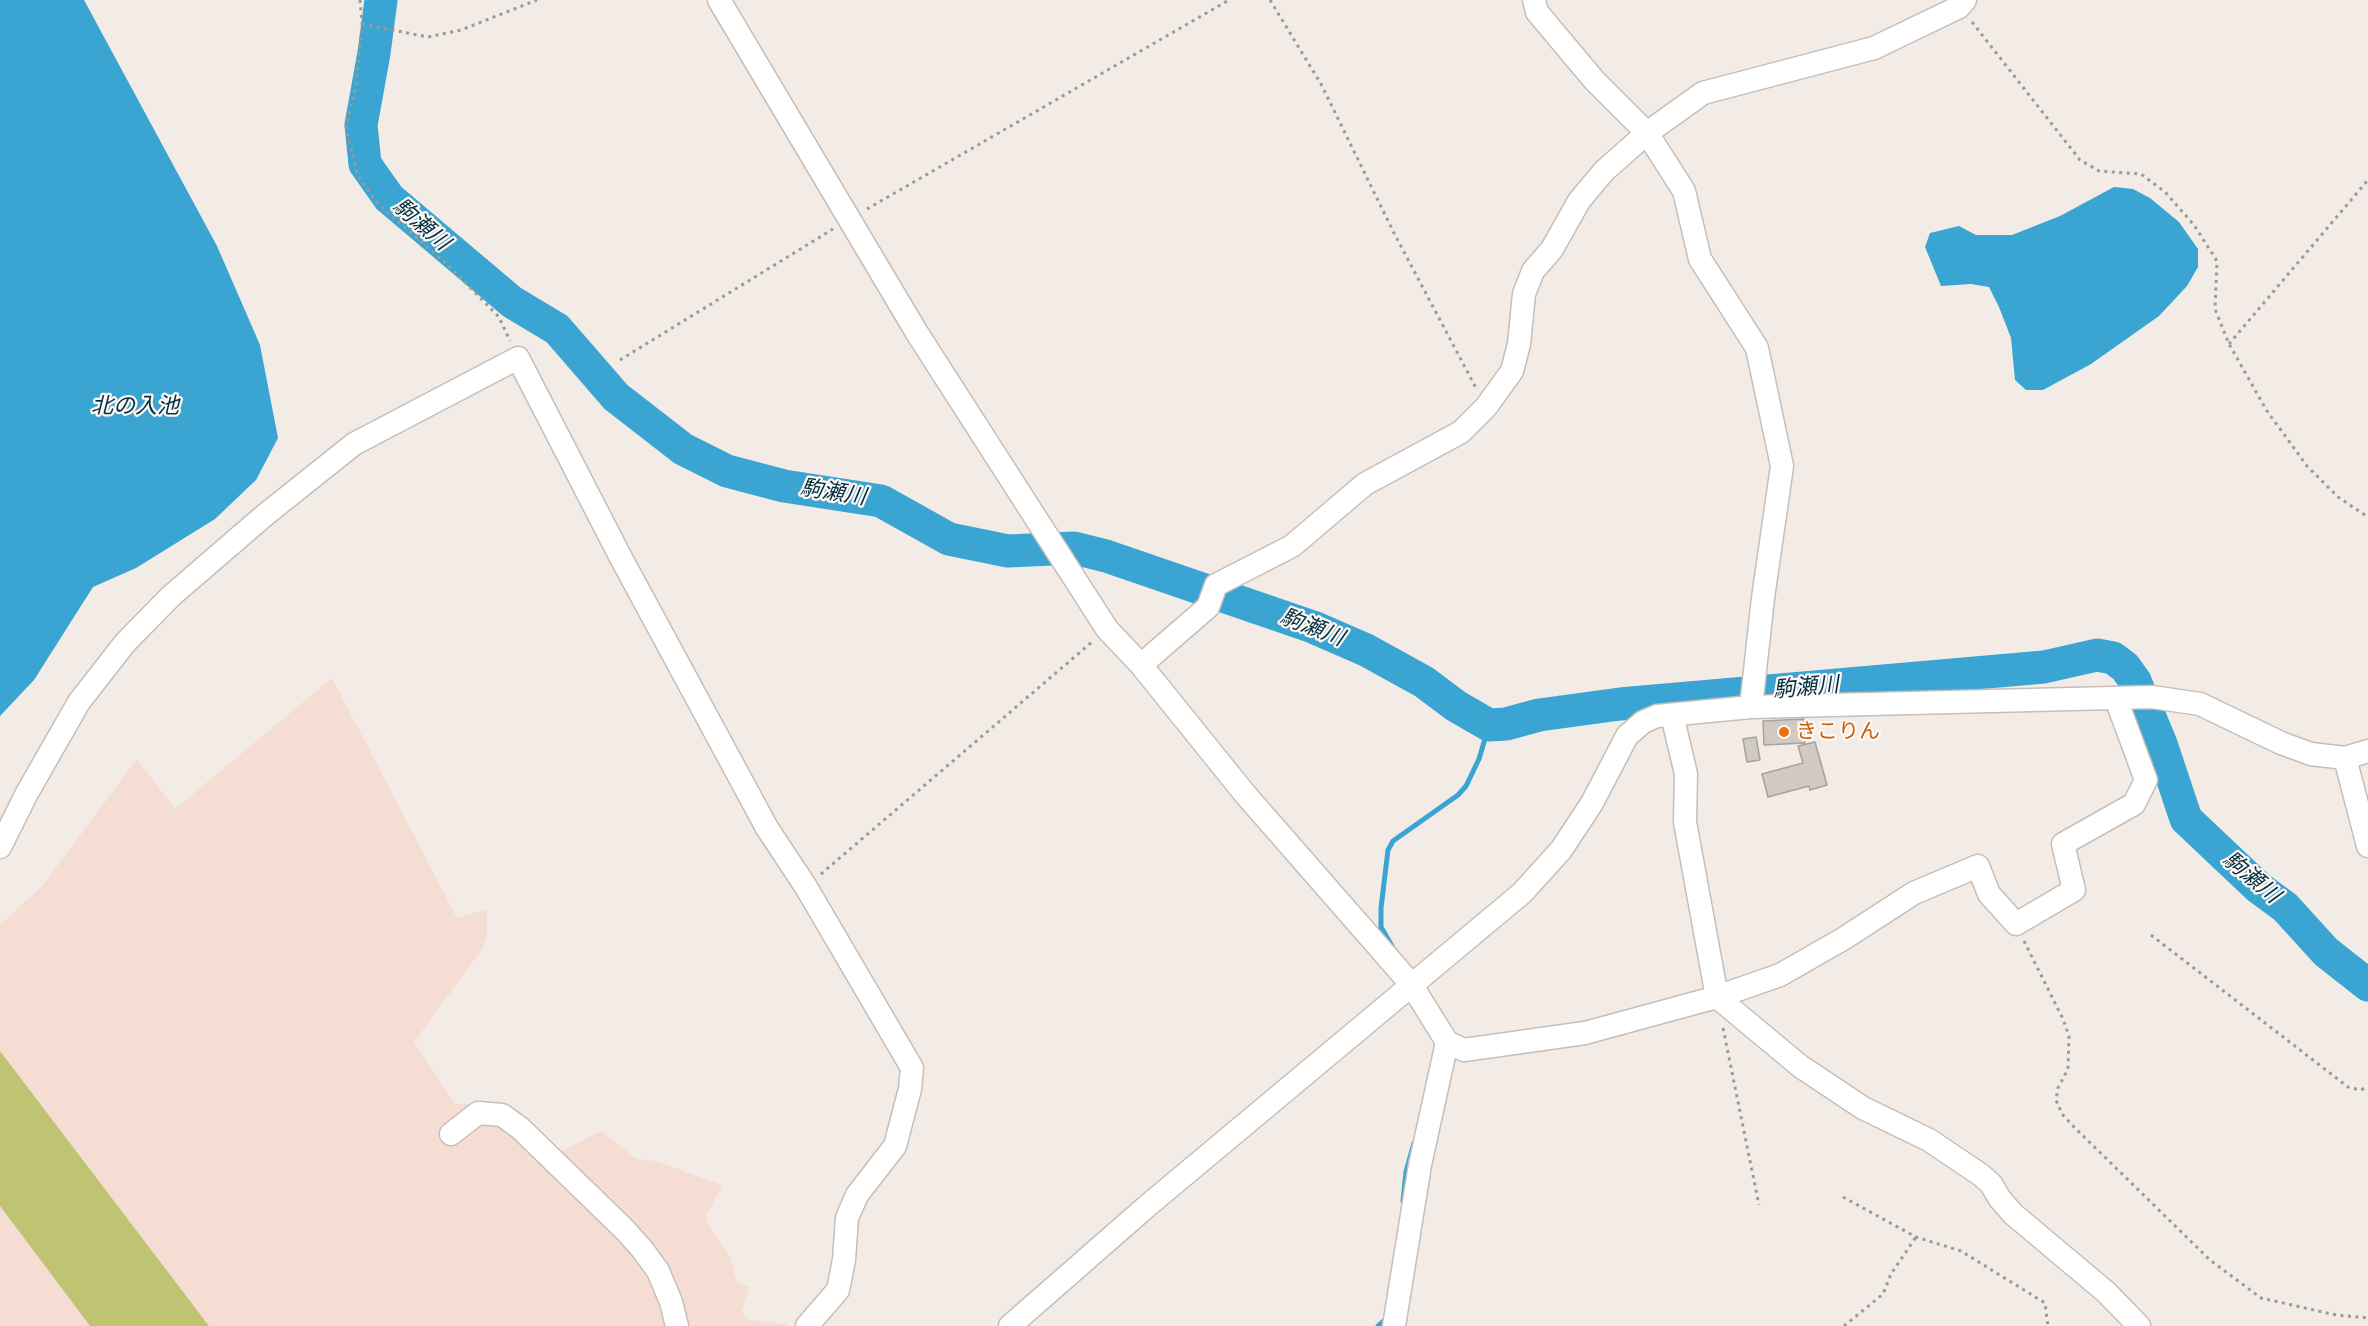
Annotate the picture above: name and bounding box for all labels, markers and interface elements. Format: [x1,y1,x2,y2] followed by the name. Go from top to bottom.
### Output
[387,193,455,257] water label: 駒瀬川
[91,394,179,420] water label: 北の入池
[798,475,868,511] water label: 駒瀬川
[1276,604,1348,652] water label: 駒瀬川
[1772,672,1840,704] water label: 駒瀬川
[1796,719,1880,745] place label: きこりん
[1777,725,1791,739] marker: きこりん
[2217,847,2285,909] water label: 駒瀬川

